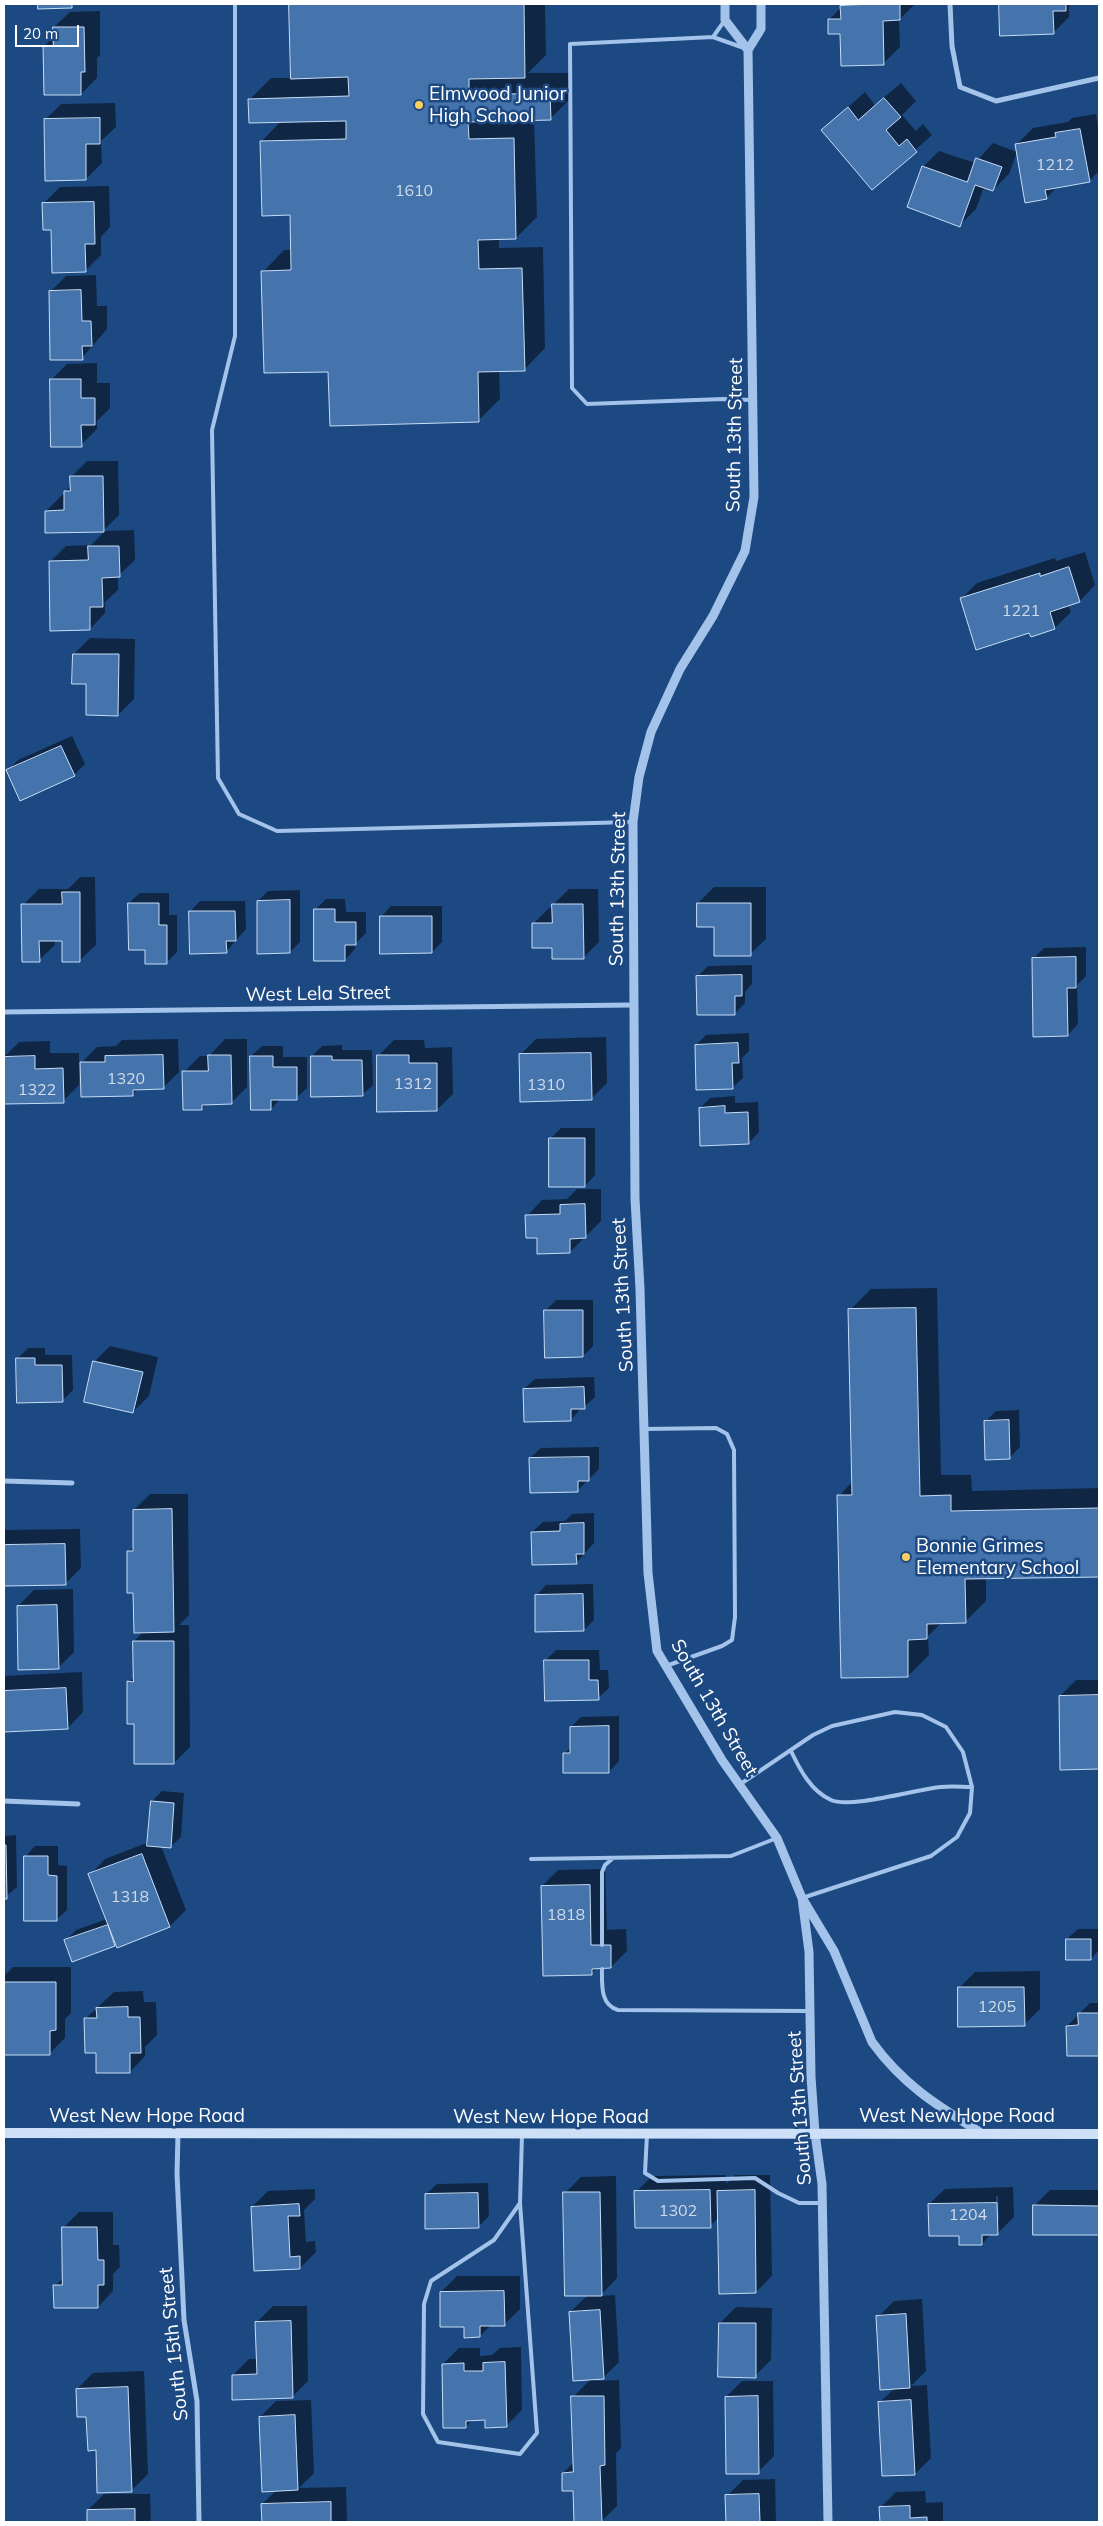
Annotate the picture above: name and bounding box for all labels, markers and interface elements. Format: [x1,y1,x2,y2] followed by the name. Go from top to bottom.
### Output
[18,15,81,47] scale bar
[23,24,58,43] text: 20 m
[429,83,566,127] place label: Elmwood Junior High School
[413,99,425,111] marker: Elmwood Junior High School
[1036,155,1074,175] house number: 1212
[395,181,433,201] house number: 1610
[722,358,748,512] street label: South 13th Street
[1002,601,1040,621] house number: 1221
[605,812,631,966] street label: South 13th Street
[245,981,391,1007] street label: West Lela Street
[107,1069,145,1089] house number: 1320
[394,1074,432,1094] house number: 1312
[527,1075,565,1095] house number: 1310
[18,1080,56,1100] house number: 1322
[608,1217,638,1373] street label: South 13th Street
[916,1535,1079,1579] place label: Bonnie Grimes Elementary School
[900,1551,912,1563] marker: Bonnie Grimes Elementary School
[666,1635,762,1781] street label: South 13th Street
[111,1887,149,1907] house number: 1318
[547,1905,585,1925] house number: 1818
[978,1997,1016,2017] house number: 1205
[783,2030,817,2186] street label: South 13th Street
[49,2105,245,2127] street label: West New Hope Road
[859,2105,1055,2127] street label: West New Hope Road
[453,2106,649,2128] street label: West New Hope Road
[659,2201,697,2221] house number: 1302
[949,2205,987,2225] house number: 1204
[155,2266,193,2422] street label: South 15th Street

